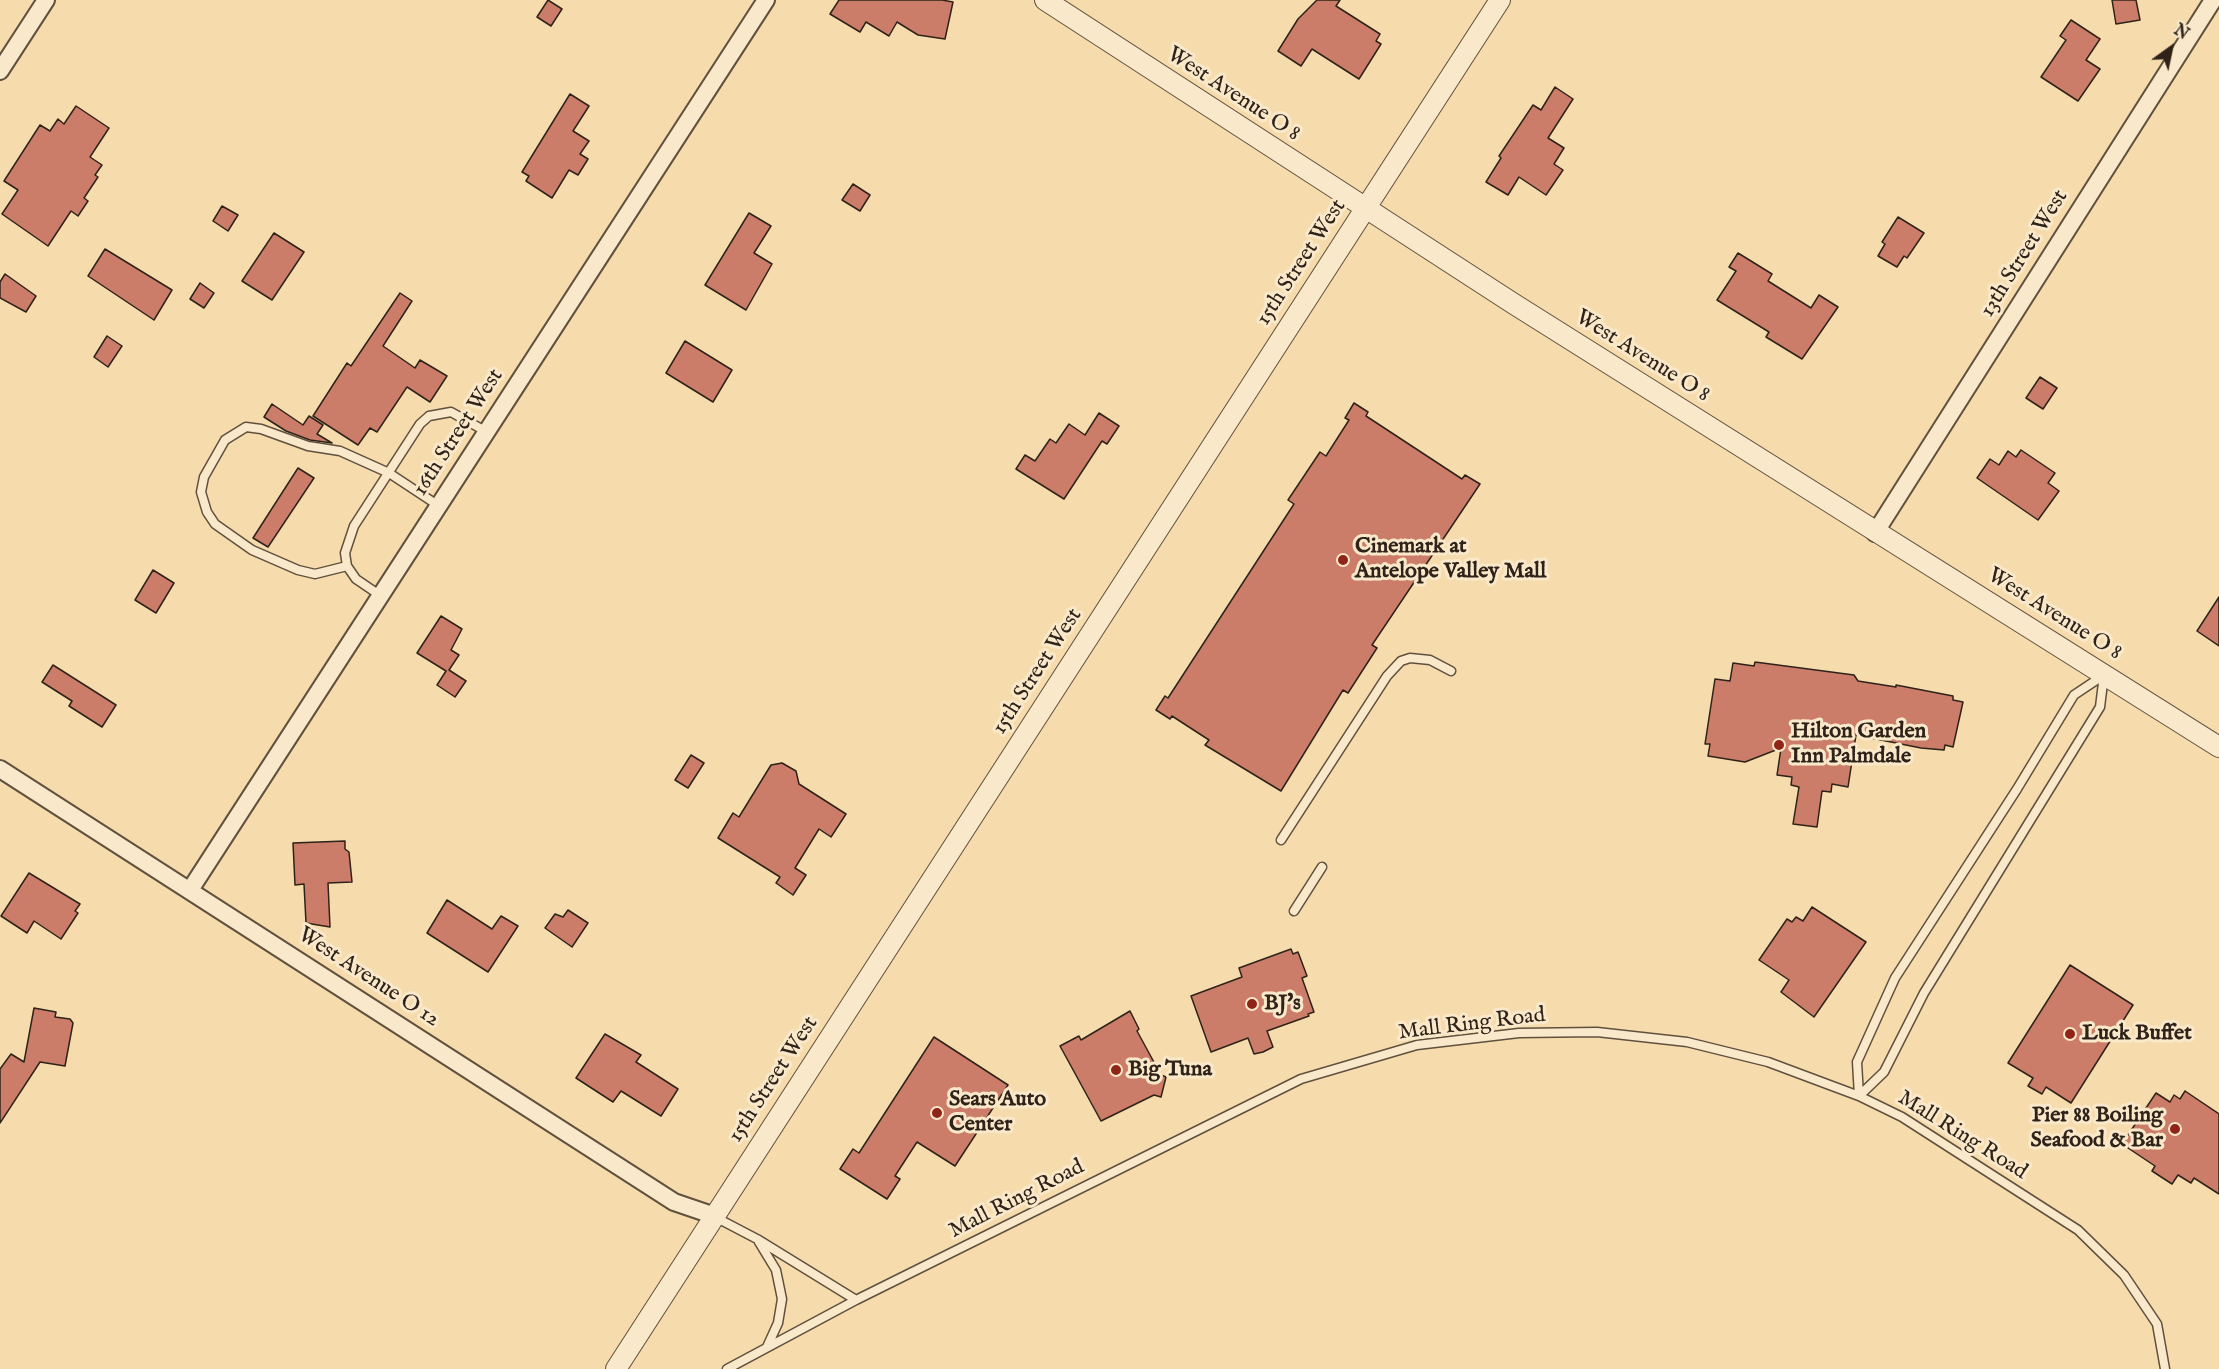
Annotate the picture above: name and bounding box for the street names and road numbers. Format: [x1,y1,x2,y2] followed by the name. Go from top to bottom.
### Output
[1161,42,1305,148] street label: West Avenue O 8
[1975,185,2075,323] street label: 13th Street West
[1251,195,1353,331] street label: 15th Street West
[1570,305,1714,409] street label: West Avenue O 8
[408,364,510,502] street label: 16th Street West
[1982,563,2126,667] street label: West Avenue O 8
[987,604,1089,740] street label: 15th Street West
[292,922,444,1034] street label: West Avenue O 12
[1397,1003,1547,1047] street label: Mall Ring Road
[723,1012,825,1148] street label: 15th Street West
[1892,1086,2032,1186] street label: Mall Ring Road
[945,1155,1089,1245] street label: Mall Ring Road

